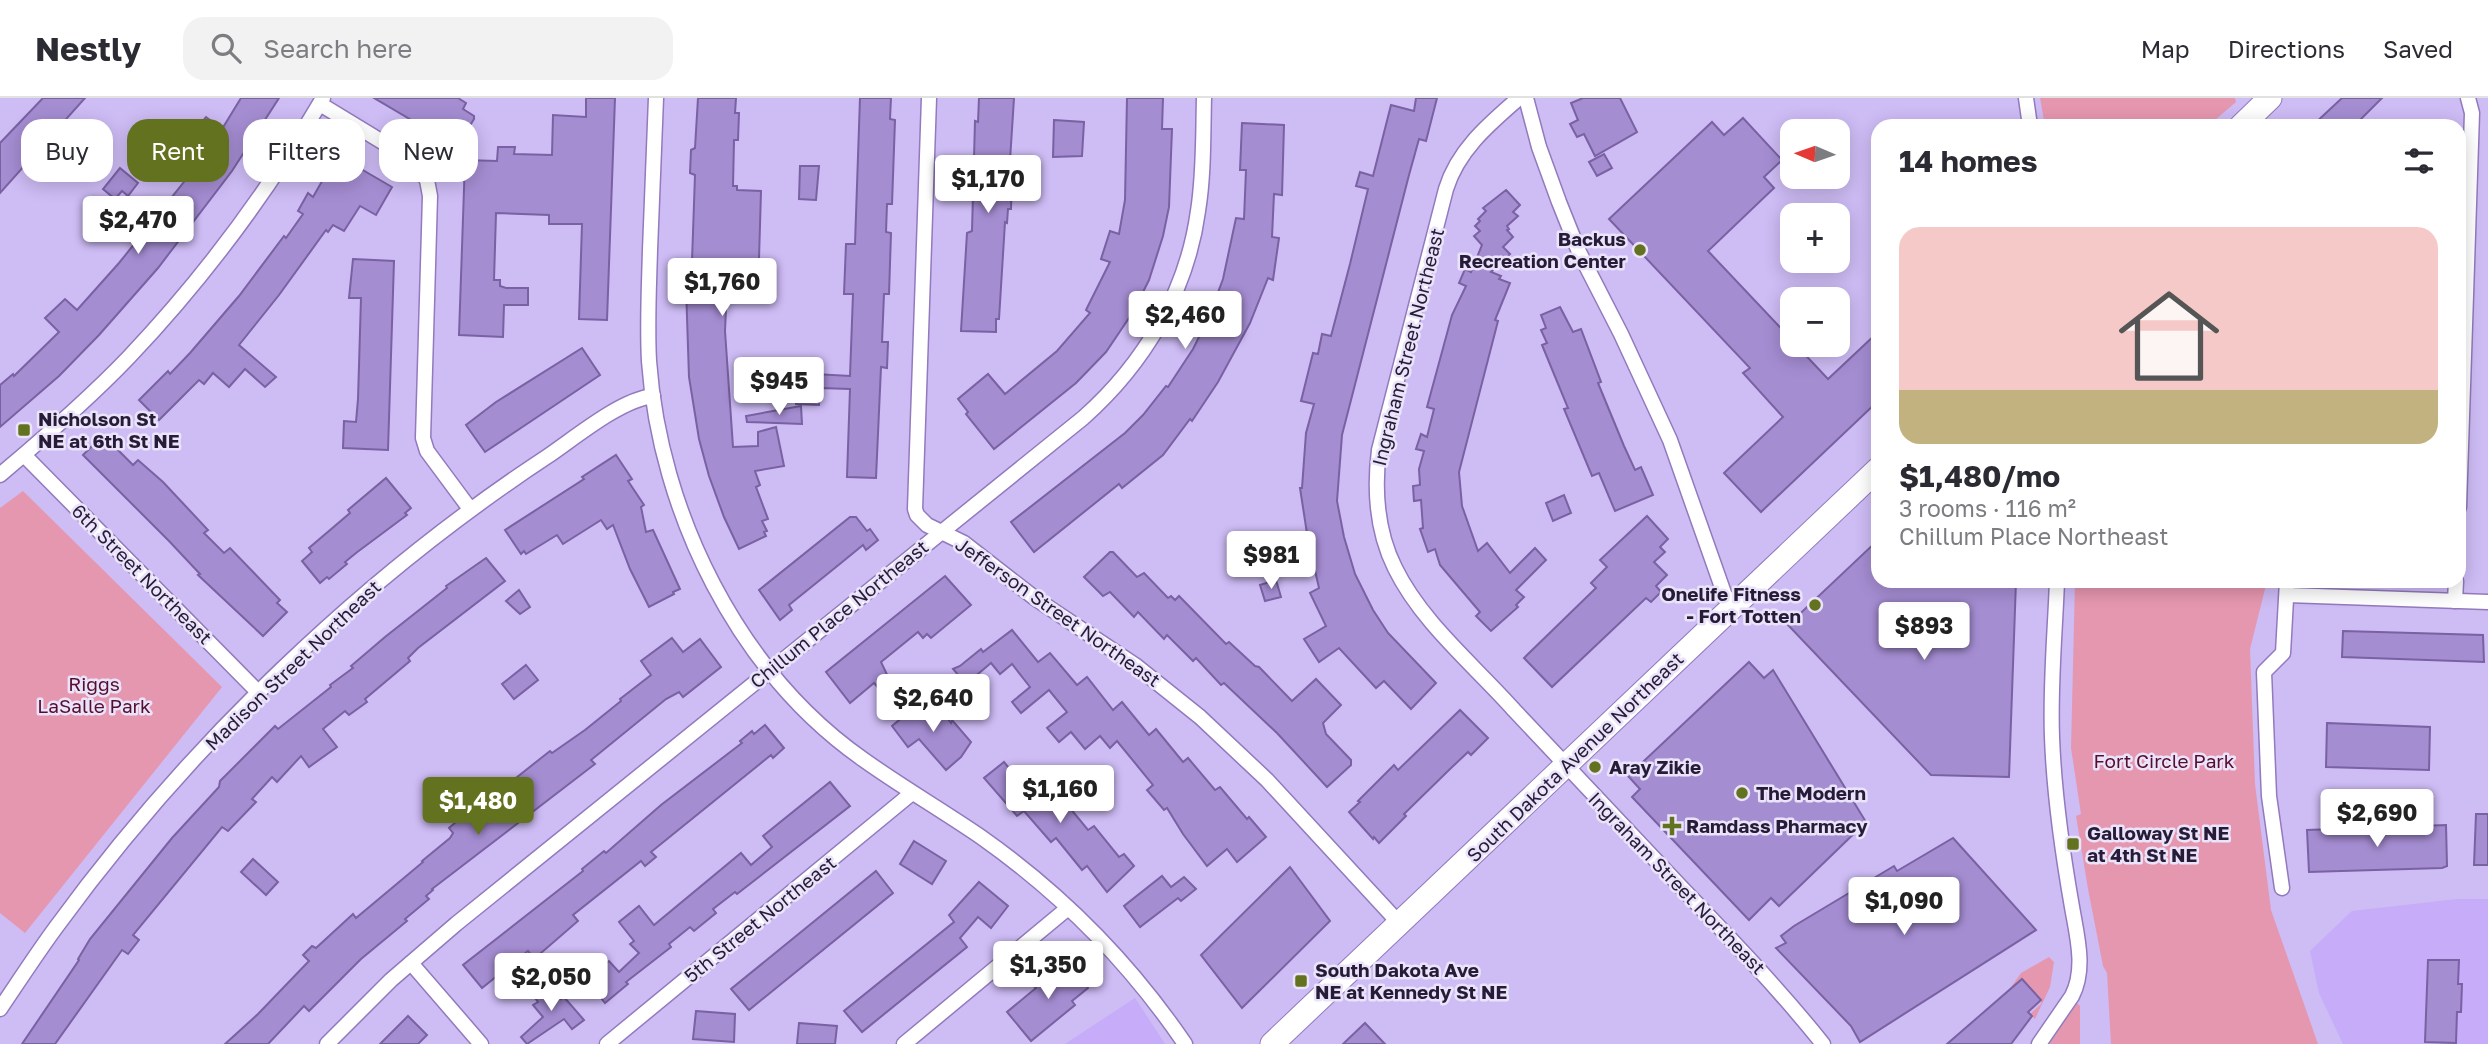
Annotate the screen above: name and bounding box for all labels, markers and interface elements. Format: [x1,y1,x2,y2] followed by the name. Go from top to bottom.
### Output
[183,17,673,80] search box
[35,29,141,68] text: Nestly
[207,29,245,67] icon: search
[263,33,412,64] text: Search here
[2141,34,2190,63] text: Map
[2228,34,2345,63] text: Directions
[2383,34,2453,63] text: Saved
[21,119,113,182] chip: Buy
[127,119,229,182] chip: Rent
[243,119,365,182] chip: Filters
[379,119,478,182] chip: New
[1780,119,1850,189] north arrow
[1780,119,1850,357] map controls
[2400,142,2438,180] icon: filters
[1899,143,2038,179] text: 14 homes
[931,156,1045,215] pin: $1,170
[951,164,1025,192] text: $1,170
[81,197,195,256] pin: $2,470
[1780,203,1850,273] button: +
[99,205,177,233] text: $2,470
[1367,225,1448,468] street label: Ingraham Street Northeast
[1459,227,1627,272] place label: Backus Recreation Center
[1632,242,1648,258] marker: Backus Recreation Center
[665,258,779,318] pin: $1,760
[684,267,760,295] text: $1,760
[2106,273,2232,399] icon: home
[1780,287,1850,357] button: −
[1128,292,1242,351] pin: $2,460
[1145,300,1225,328] text: $2,460
[738,358,820,417] pin: $945
[750,366,808,394] text: $945
[38,407,180,452] place label: Nicholson St NE at 6th St NE
[16,422,32,438] marker: Nicholson St NE at 6th St NE
[1899,458,2060,494] text: $1,480/mo
[1899,494,2076,522] text: 3 rooms · 116 m²
[67,499,217,649] street label: 6th Street Northeast
[1899,522,2169,550] text: Chillum Place Northeast
[951,532,1165,691] street label: Jefferson Street Northeast
[1230,532,1312,591] pin: $981
[745,535,932,693] street label: Chillum Place Northeast
[1243,540,1299,568] text: $981
[200,575,385,755] street label: Madison Street Northeast
[1661,582,1801,627] place label: Onelife Fitness - Fort Totten
[1807,597,1823,613] marker: Onelife Fitness - Fort Totten
[1883,602,1965,662] pin: $893
[1895,611,1953,639] text: $893
[1462,647,1688,866] street label: South Dakota Avenue Northeast
[37,672,151,717] park label: Riggs LaSalle Park
[876,674,990,734] pin: $2,640
[893,683,973,711] text: $2,640
[2093,749,2235,772] park label: Fort Circle Park
[1609,755,1701,778] place label: Aray Zikie
[1587,759,1603,775] marker: Aray Zikie
[1003,766,1117,825] pin: $1,160
[1022,774,1098,802] text: $1,160
[421,778,535,837] pin: $1,480
[1756,781,1866,804] place label: The Modern
[1734,785,1750,801] marker: The Modern
[439,786,517,814] text: $1,480
[1584,787,1771,979] street label: Ingraham Street Northeast
[2320,790,2434,849] pin: $2,690
[2337,798,2417,826] text: $2,690
[1686,814,1868,837] place label: Ramdass Pharmacy
[1664,818,1680,834] marker: Ramdass Pharmacy
[2087,821,2229,866] place label: Galloway St NE at 4th St NE
[2065,836,2081,852] marker: Galloway St NE at 4th St NE
[679,850,840,987] street label: 5th Street Northeast
[1847,878,1961,937] pin: $1,090
[1864,886,1944,914] text: $1,090
[991,942,1105,1001] pin: $1,350
[1009,950,1087,978] text: $1,350
[494,954,608,1013] pin: $2,050
[1315,958,1507,1003] place label: South Dakota Ave NE at Kennedy St NE
[511,962,591,990] text: $2,050
[1293,973,1309,989] marker: South Dakota Ave NE at Kennedy St NE

